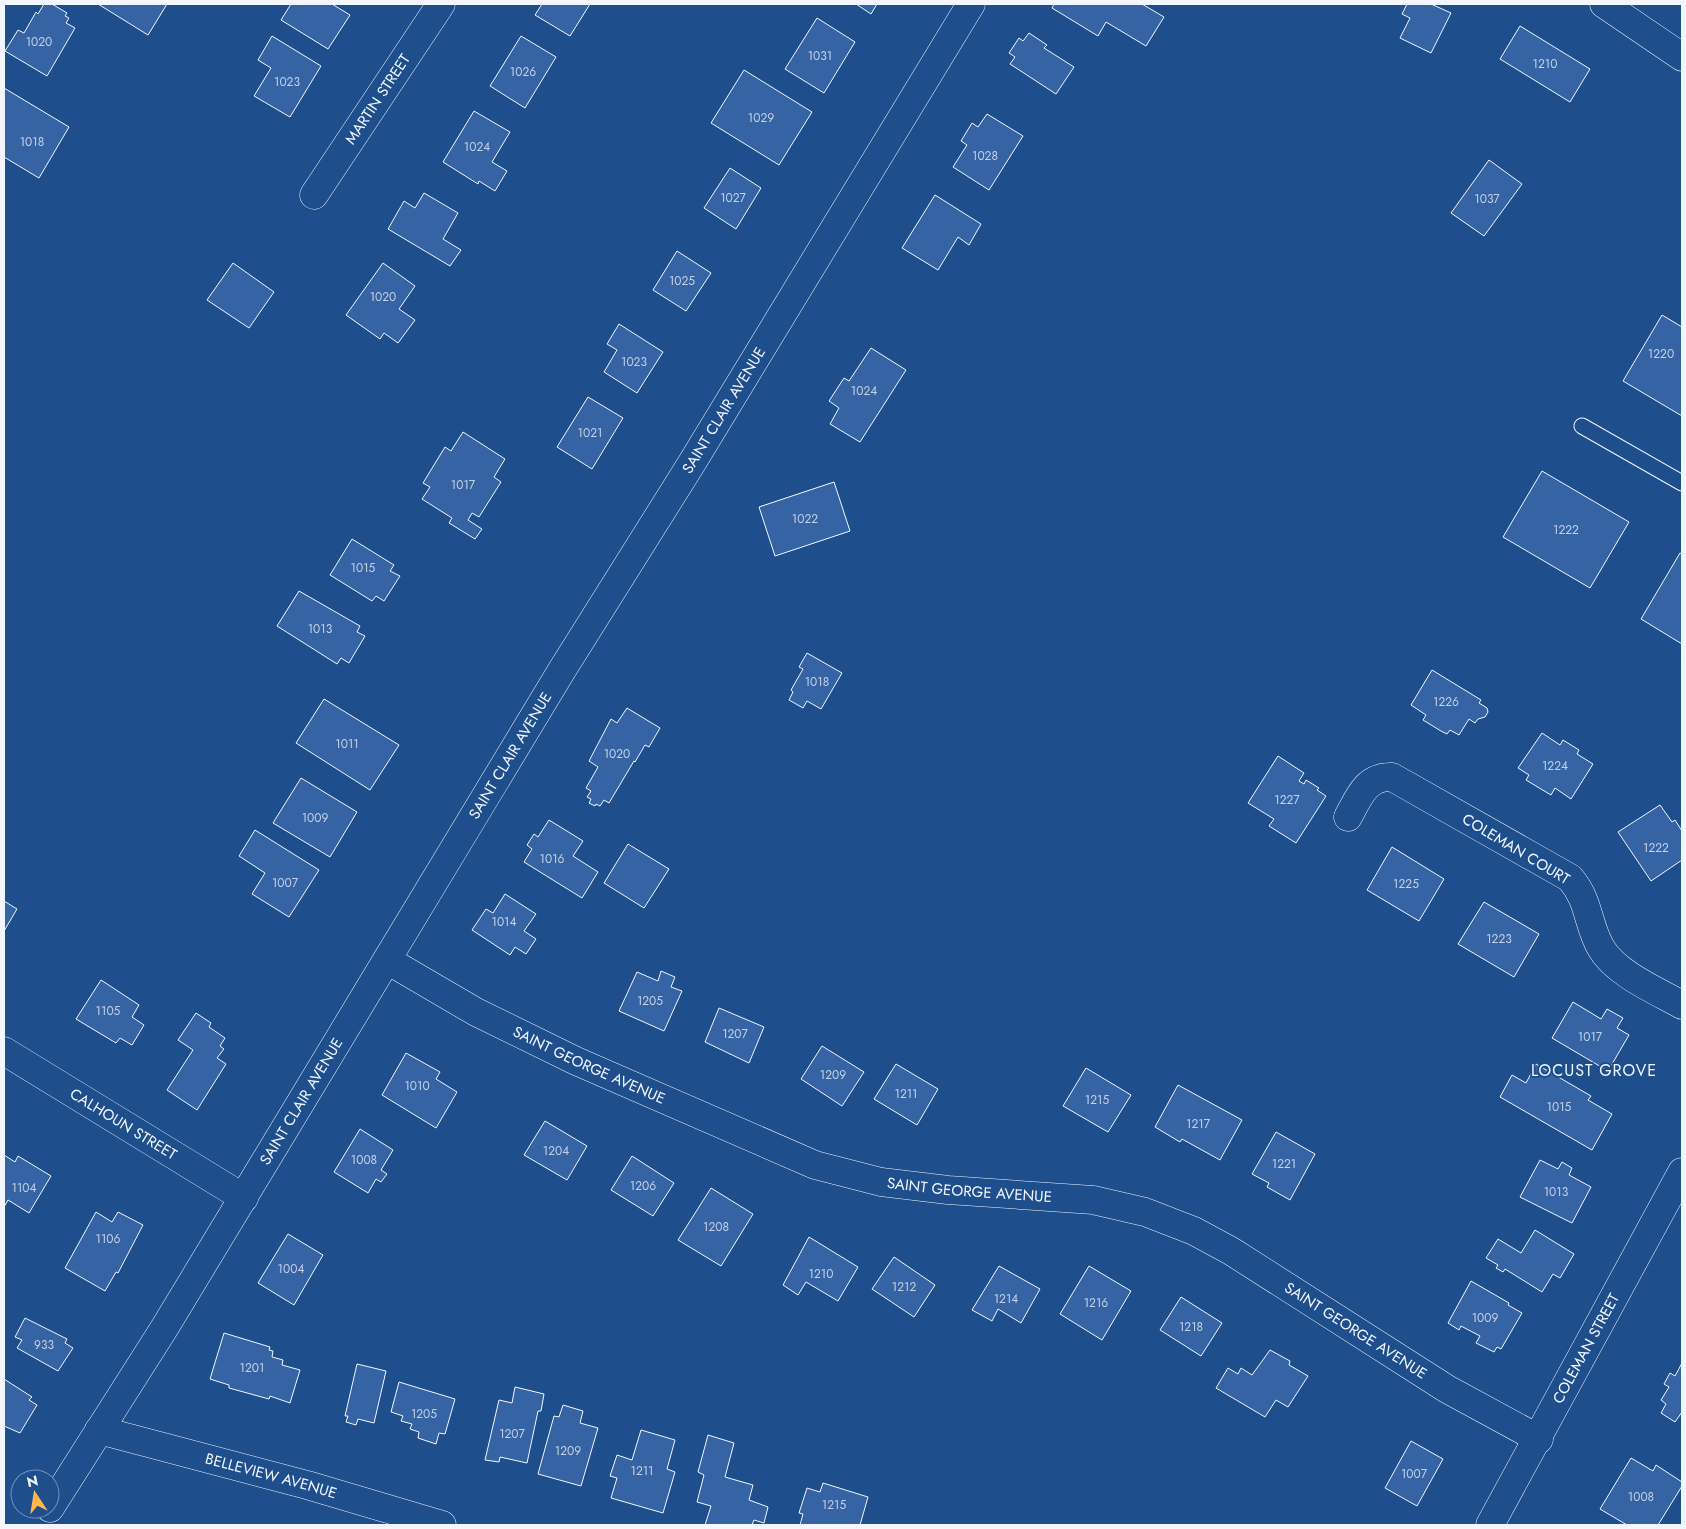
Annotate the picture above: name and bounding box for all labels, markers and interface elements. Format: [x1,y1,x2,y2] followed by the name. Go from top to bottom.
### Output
[26,33,52,51] house number: 1020
[808,47,832,65] house number: 1031
[340,50,416,149] street label: MARTIN STREET
[1533,55,1557,73] house number: 1210
[510,63,536,81] house number: 1026
[274,73,300,91] house number: 1023
[748,109,774,127] house number: 1029
[20,133,44,151] house number: 1018
[464,138,490,156] house number: 1024
[972,147,998,165] house number: 1028
[720,189,747,207] house number: 1027
[1474,190,1500,208] house number: 1037
[669,272,695,290] house number: 1025
[370,288,396,306] house number: 1020
[677,343,771,478] street label: SAINT CLAIR AVENUE
[1648,345,1674,363] house number: 1220
[621,353,647,371] house number: 1023
[851,382,877,400] house number: 1024
[578,424,602,442] house number: 1021
[451,476,476,494] house number: 1017
[792,510,818,528] house number: 1022
[1553,521,1579,539] house number: 1222
[351,559,376,577] house number: 1015
[308,620,333,638] house number: 1013
[805,673,829,691] house number: 1018
[463,688,557,823] street label: SAINT CLAIR AVENUE
[1433,693,1459,711] house number: 1226
[335,735,359,753] house number: 1011
[604,745,630,763] house number: 1020
[1542,757,1568,775] house number: 1224
[1274,791,1300,809] house number: 1227
[1458,808,1574,890] street label: COLEMAN COURT
[302,809,328,827] house number: 1009
[1643,839,1669,857] house number: 1222
[540,850,565,868] house number: 1016
[272,874,299,892] house number: 1007
[1393,875,1419,893] house number: 1225
[492,913,517,931] house number: 1014
[1486,930,1512,948] house number: 1223
[637,992,663,1010] house number: 1205
[96,1002,121,1020] house number: 1105
[509,1021,669,1110] street label: SAINT GEORGE AVENUE
[722,1025,749,1043] house number: 1207
[1578,1028,1603,1046] house number: 1017
[254,1034,348,1169] street label: SAINT CLAIR AVENUE
[1531,1059,1657,1082] district label: LOCUST GROVE
[820,1066,846,1084] house number: 1209
[404,1077,430,1095] house number: 1010
[66,1083,181,1165] street label: CALHOUN STREET
[894,1085,918,1103] house number: 1211
[1085,1091,1109,1109] house number: 1215
[1547,1098,1572,1116] house number: 1015
[1186,1115,1211,1133] house number: 1217
[543,1142,569,1160] house number: 1204
[351,1151,377,1169] house number: 1008
[1272,1155,1296,1173] house number: 1221
[886,1172,1053,1208] street label: SAINT GEORGE AVENUE
[630,1177,656,1195] house number: 1206
[12,1179,37,1197] house number: 1104
[1544,1183,1569,1201] house number: 1013
[703,1218,729,1236] house number: 1208
[96,1230,121,1248] house number: 1106
[278,1260,304,1278] house number: 1004
[809,1265,833,1283] house number: 1210
[1280,1277,1431,1384] street label: SAINT GEORGE AVENUE
[892,1278,916,1296] house number: 1212
[1547,1289,1625,1408] street label: COLEMAN STREET
[994,1290,1018,1308] house number: 1214
[1084,1294,1108,1312] house number: 1216
[1472,1309,1498,1327] house number: 1009
[1179,1318,1203,1336] house number: 1218
[34,1336,54,1354] house number: 933
[240,1359,264,1377] house number: 1201
[411,1405,437,1423] house number: 1205
[499,1425,526,1443] house number: 1207
[555,1442,581,1460] house number: 1209
[203,1448,339,1504] street label: BELLEVIEW AVENUE
[630,1462,654,1480] house number: 1211
[1401,1465,1428,1483] house number: 1007
[10,1469,60,1519] north arrow
[25,1470,40,1492] text: N
[1628,1488,1654,1506] house number: 1008
[822,1496,846,1514] house number: 1215

